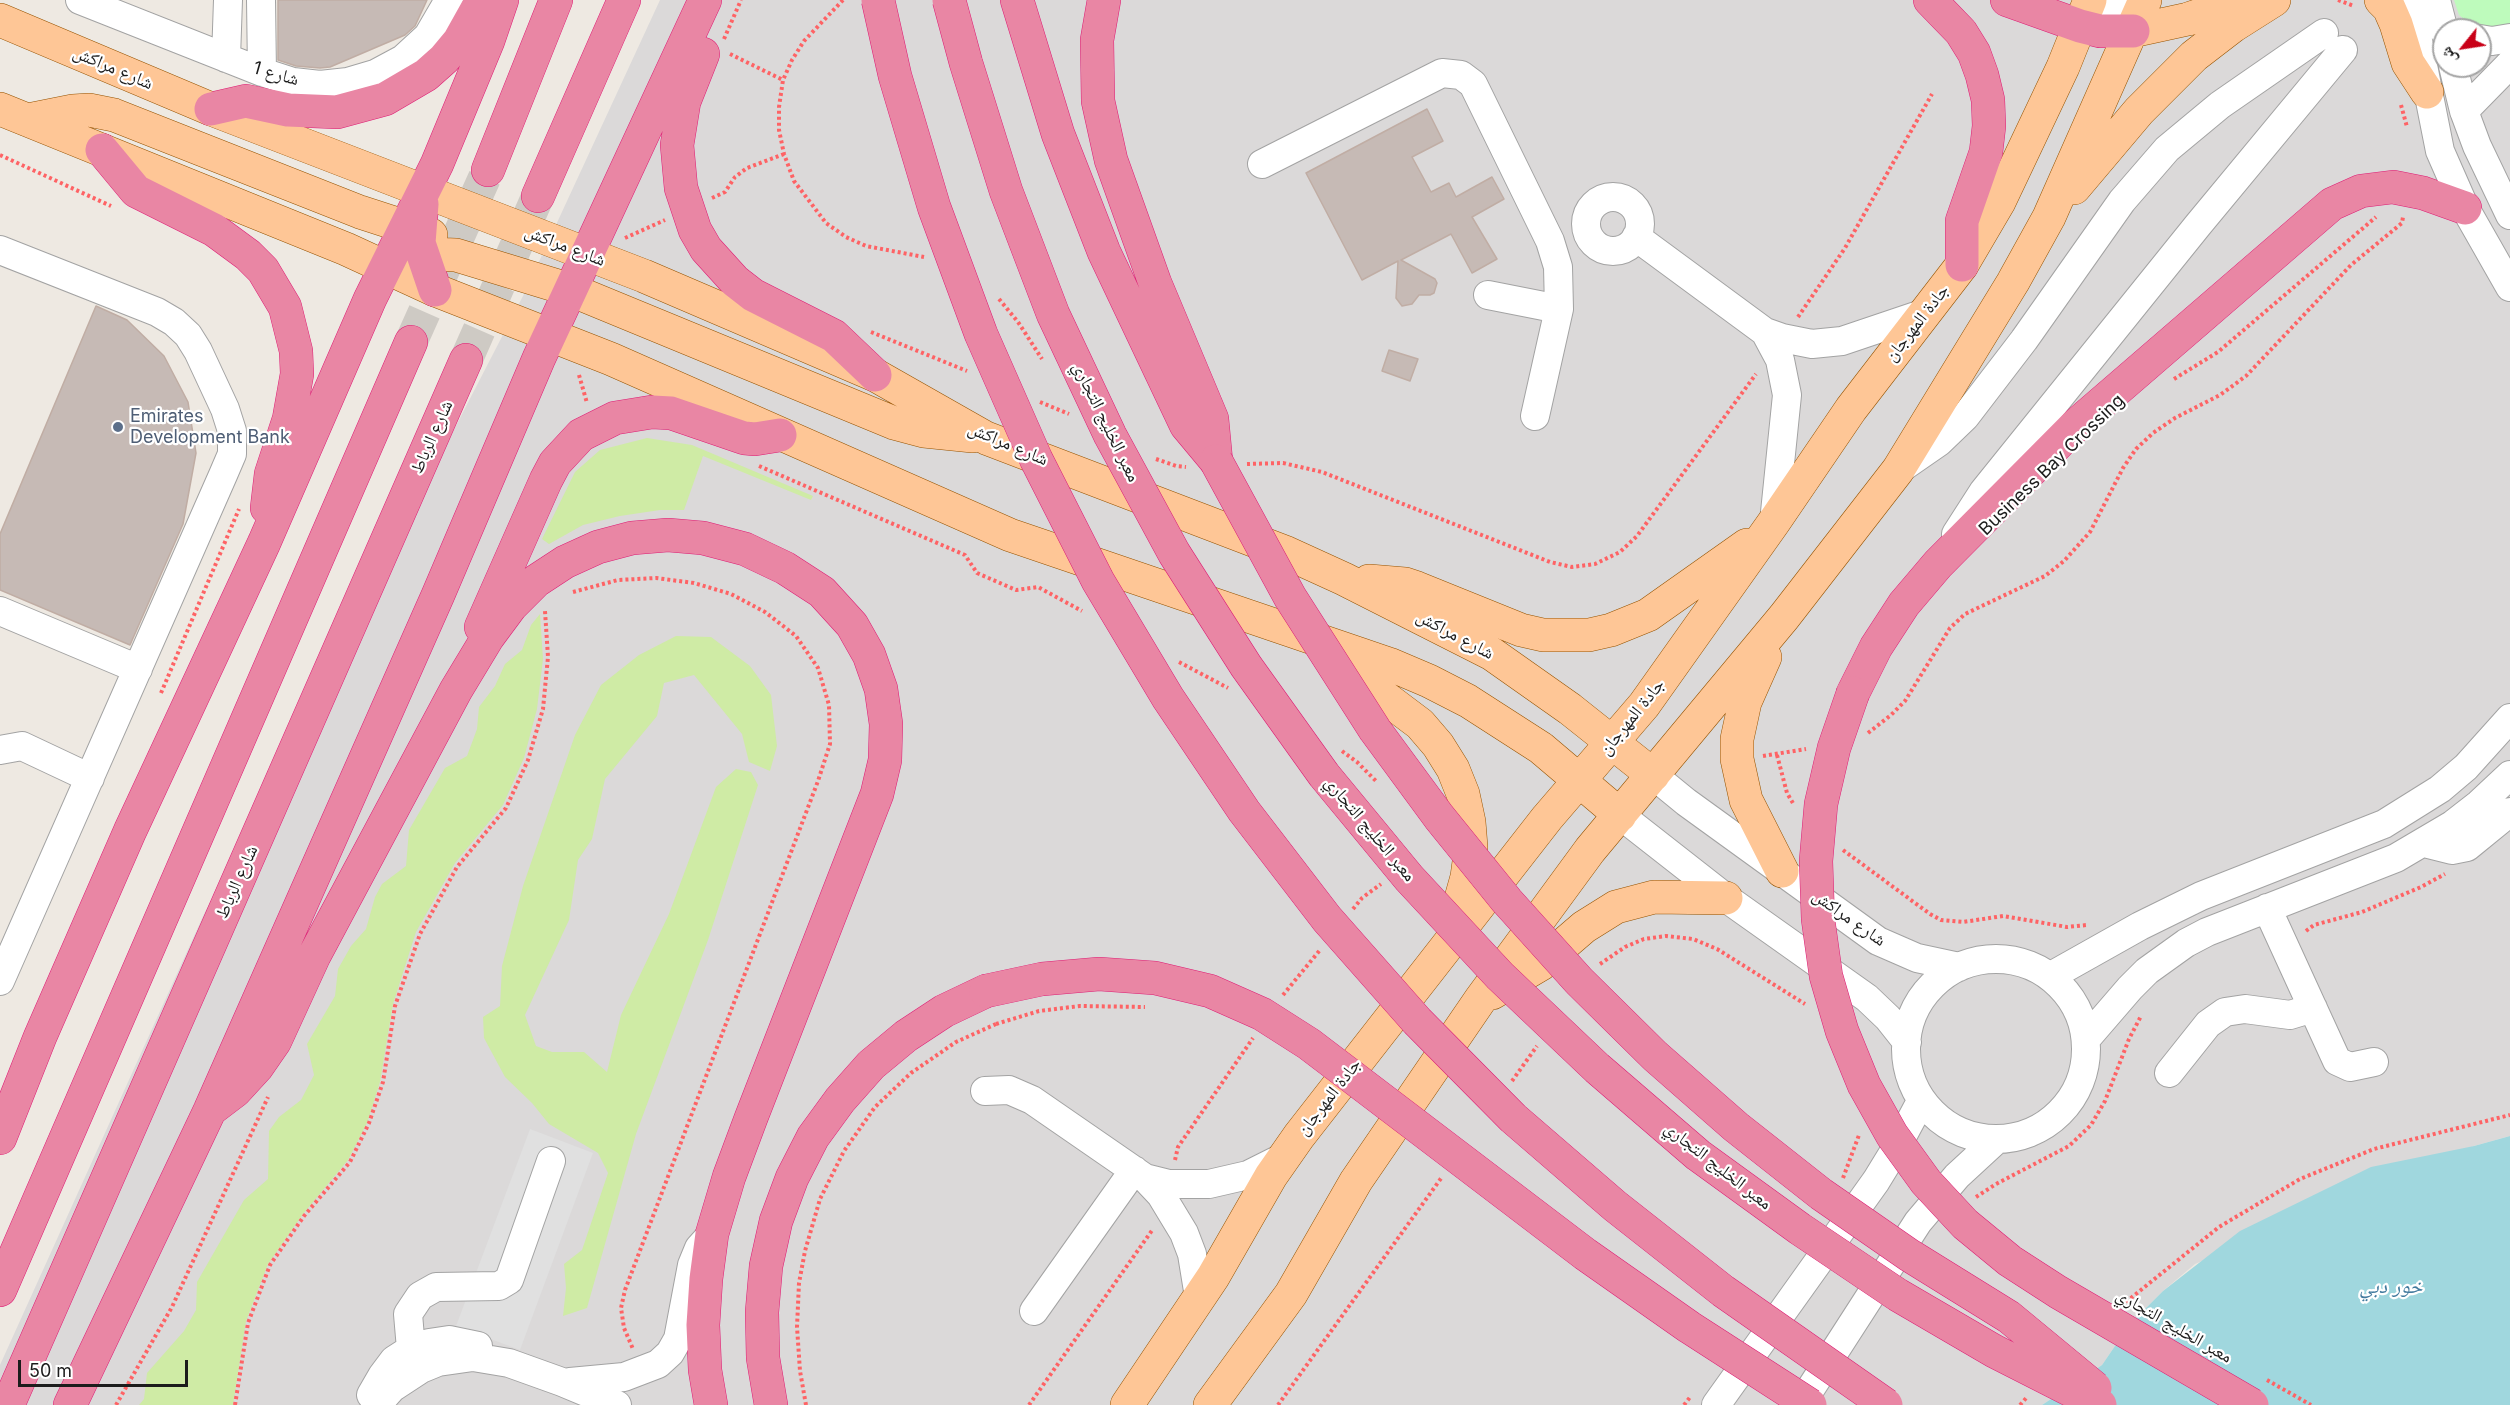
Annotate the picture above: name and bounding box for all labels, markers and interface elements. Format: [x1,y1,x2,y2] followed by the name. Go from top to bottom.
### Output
[2432,18,2492,78] north arrow
[70,41,156,95] street label: شارع مراكش
[2435,44,2461,68] text: ش
[251,57,301,91] street label: شارع 1
[522,221,608,271] street label: شارع مراكش
[1880,280,1954,366] street label: جادة المهرجان
[1068,359,1144,485] street label: معبر الخليج التجاري
[1975,390,2129,540] street label: Business Bay Crossing
[406,397,458,477] street label: شارع الرباط
[130,406,290,448] place label: Emirates Development Bank
[965,417,1051,471] street label: شارع مراكش
[111,420,125,434] marker: Emirates Development Bank
[1412,606,1498,664] street label: شارع مراكش
[1595,674,1669,760] street label: جادة المهرجان
[1320,772,1420,886] street label: معبر الخليج التجاري
[211,842,263,922] street label: شارع الرباط
[1808,885,1890,951] street label: شارع مراكش
[1292,1054,1366,1140] street label: جادة المهرجان
[1660,1117,1776,1215] street label: معبر الخليج التجاري
[2360,1275,2422,1299] water label: خور دبي
[2112,1284,2236,1368] street label: معبر الخليج التجاري
[21,1348,190,1386] scale bar
[29,1360,72,1381] text: 50 m

